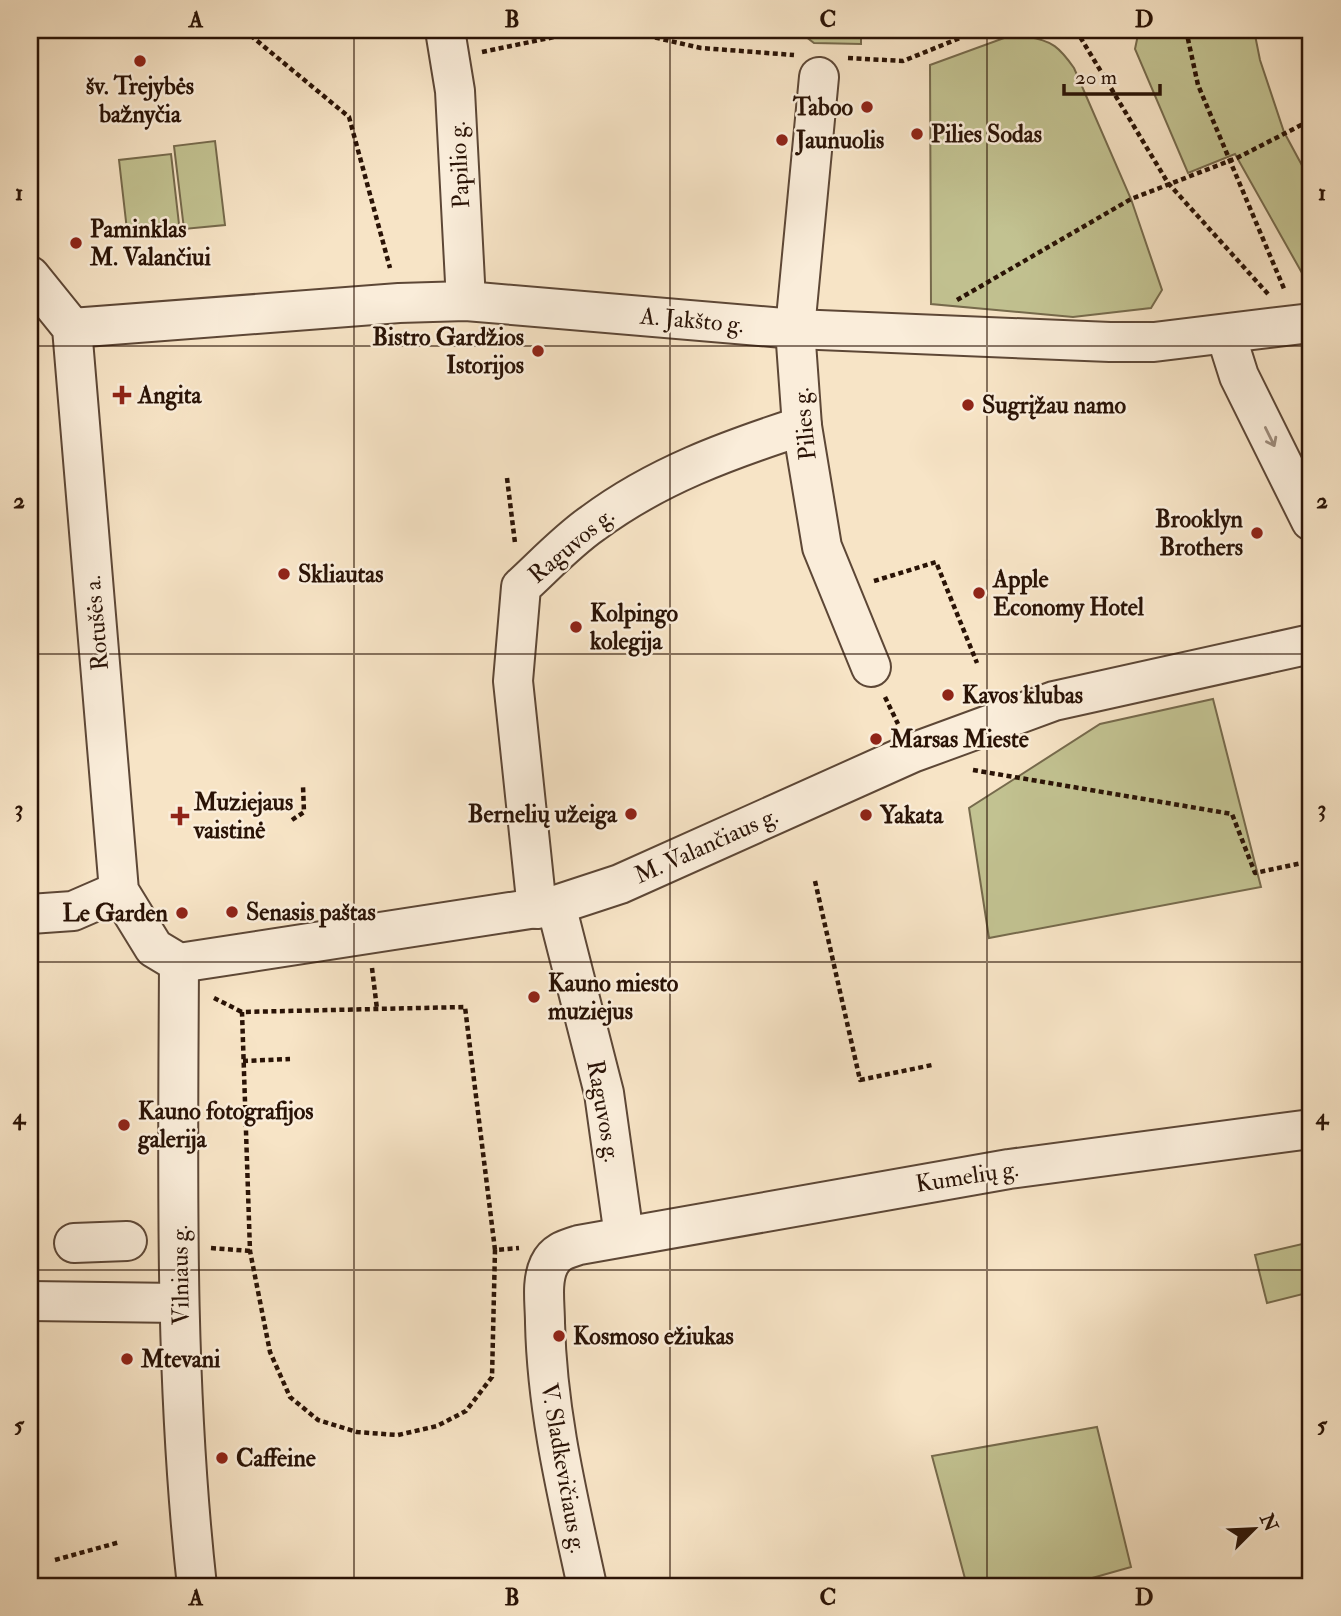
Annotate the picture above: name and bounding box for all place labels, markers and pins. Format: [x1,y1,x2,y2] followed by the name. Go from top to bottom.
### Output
[132,53,148,69] marker: šv. Trejybės bažnyčia
[86,71,194,130] place label: šv. Trejybės bažnyčia
[792,92,853,123] place label: Taboo
[859,99,875,115] marker: Taboo
[931,119,1042,150] place label: Pilies Sodas
[795,125,884,156] place label: Jaunuolis
[909,126,925,142] marker: Pilies Sodas
[774,132,790,148] marker: Jaunuolis
[89,214,211,273] place label: Paminklas M. Valančiui
[68,235,84,251] marker: Paminklas M. Valančiui
[372,322,524,381] place label: Bistro Gardžios Istorijos
[530,343,546,359] marker: Bistro Gardžios Istorijos
[137,380,202,411] place label: Angita
[112,385,132,405] marker: Angita
[982,390,1127,421] place label: Sugrįžau namo
[960,397,976,413] marker: Sugrįžau namo
[1155,504,1244,563] place label: Brooklyn Brothers
[1249,525,1265,541] marker: Brooklyn Brothers
[298,559,383,590] place label: Skliautas
[992,564,1145,623] place label: Apple Economy Hotel
[276,566,292,582] marker: Skliautas
[971,585,987,601] marker: Apple Economy Hotel
[589,598,679,657] place label: Kolpingo kolegija
[568,619,584,635] marker: Kolpingo kolegija
[962,680,1083,711] place label: Kavos klubas
[940,687,956,703] marker: Kavos klubas
[889,724,1029,755] place label: Marsas Mieste
[868,731,884,747] marker: Marsas Mieste
[193,787,293,846] place label: Muziejaus vaistinė
[468,799,618,830] place label: Bernelių užeiga
[879,800,944,831] place label: Yakata
[623,806,639,822] marker: Bernelių užeiga
[858,807,874,823] marker: Yakata
[172,808,188,824] marker: Muziejaus vaistinė
[246,897,376,928] place label: Senasis paštas
[62,898,169,929] place label: Le Garden
[224,904,240,920] marker: Senasis paštas
[174,905,190,921] marker: Le Garden
[548,968,679,1027] place label: Kauno miesto muziejus
[526,989,542,1005] marker: Kauno miesto muziejus
[137,1096,314,1155] place label: Kauno fotografijos galerija
[116,1117,132,1133] marker: Kauno fotografijos galerija
[573,1321,734,1352] place label: Kosmoso ežiukas
[551,1328,567,1344] marker: Kosmoso ežiukas
[140,1344,221,1375] place label: Mtevani
[119,1351,135,1367] marker: Mtevani
[236,1443,316,1474] place label: Caffeine
[214,1450,230,1466] marker: Caffeine

